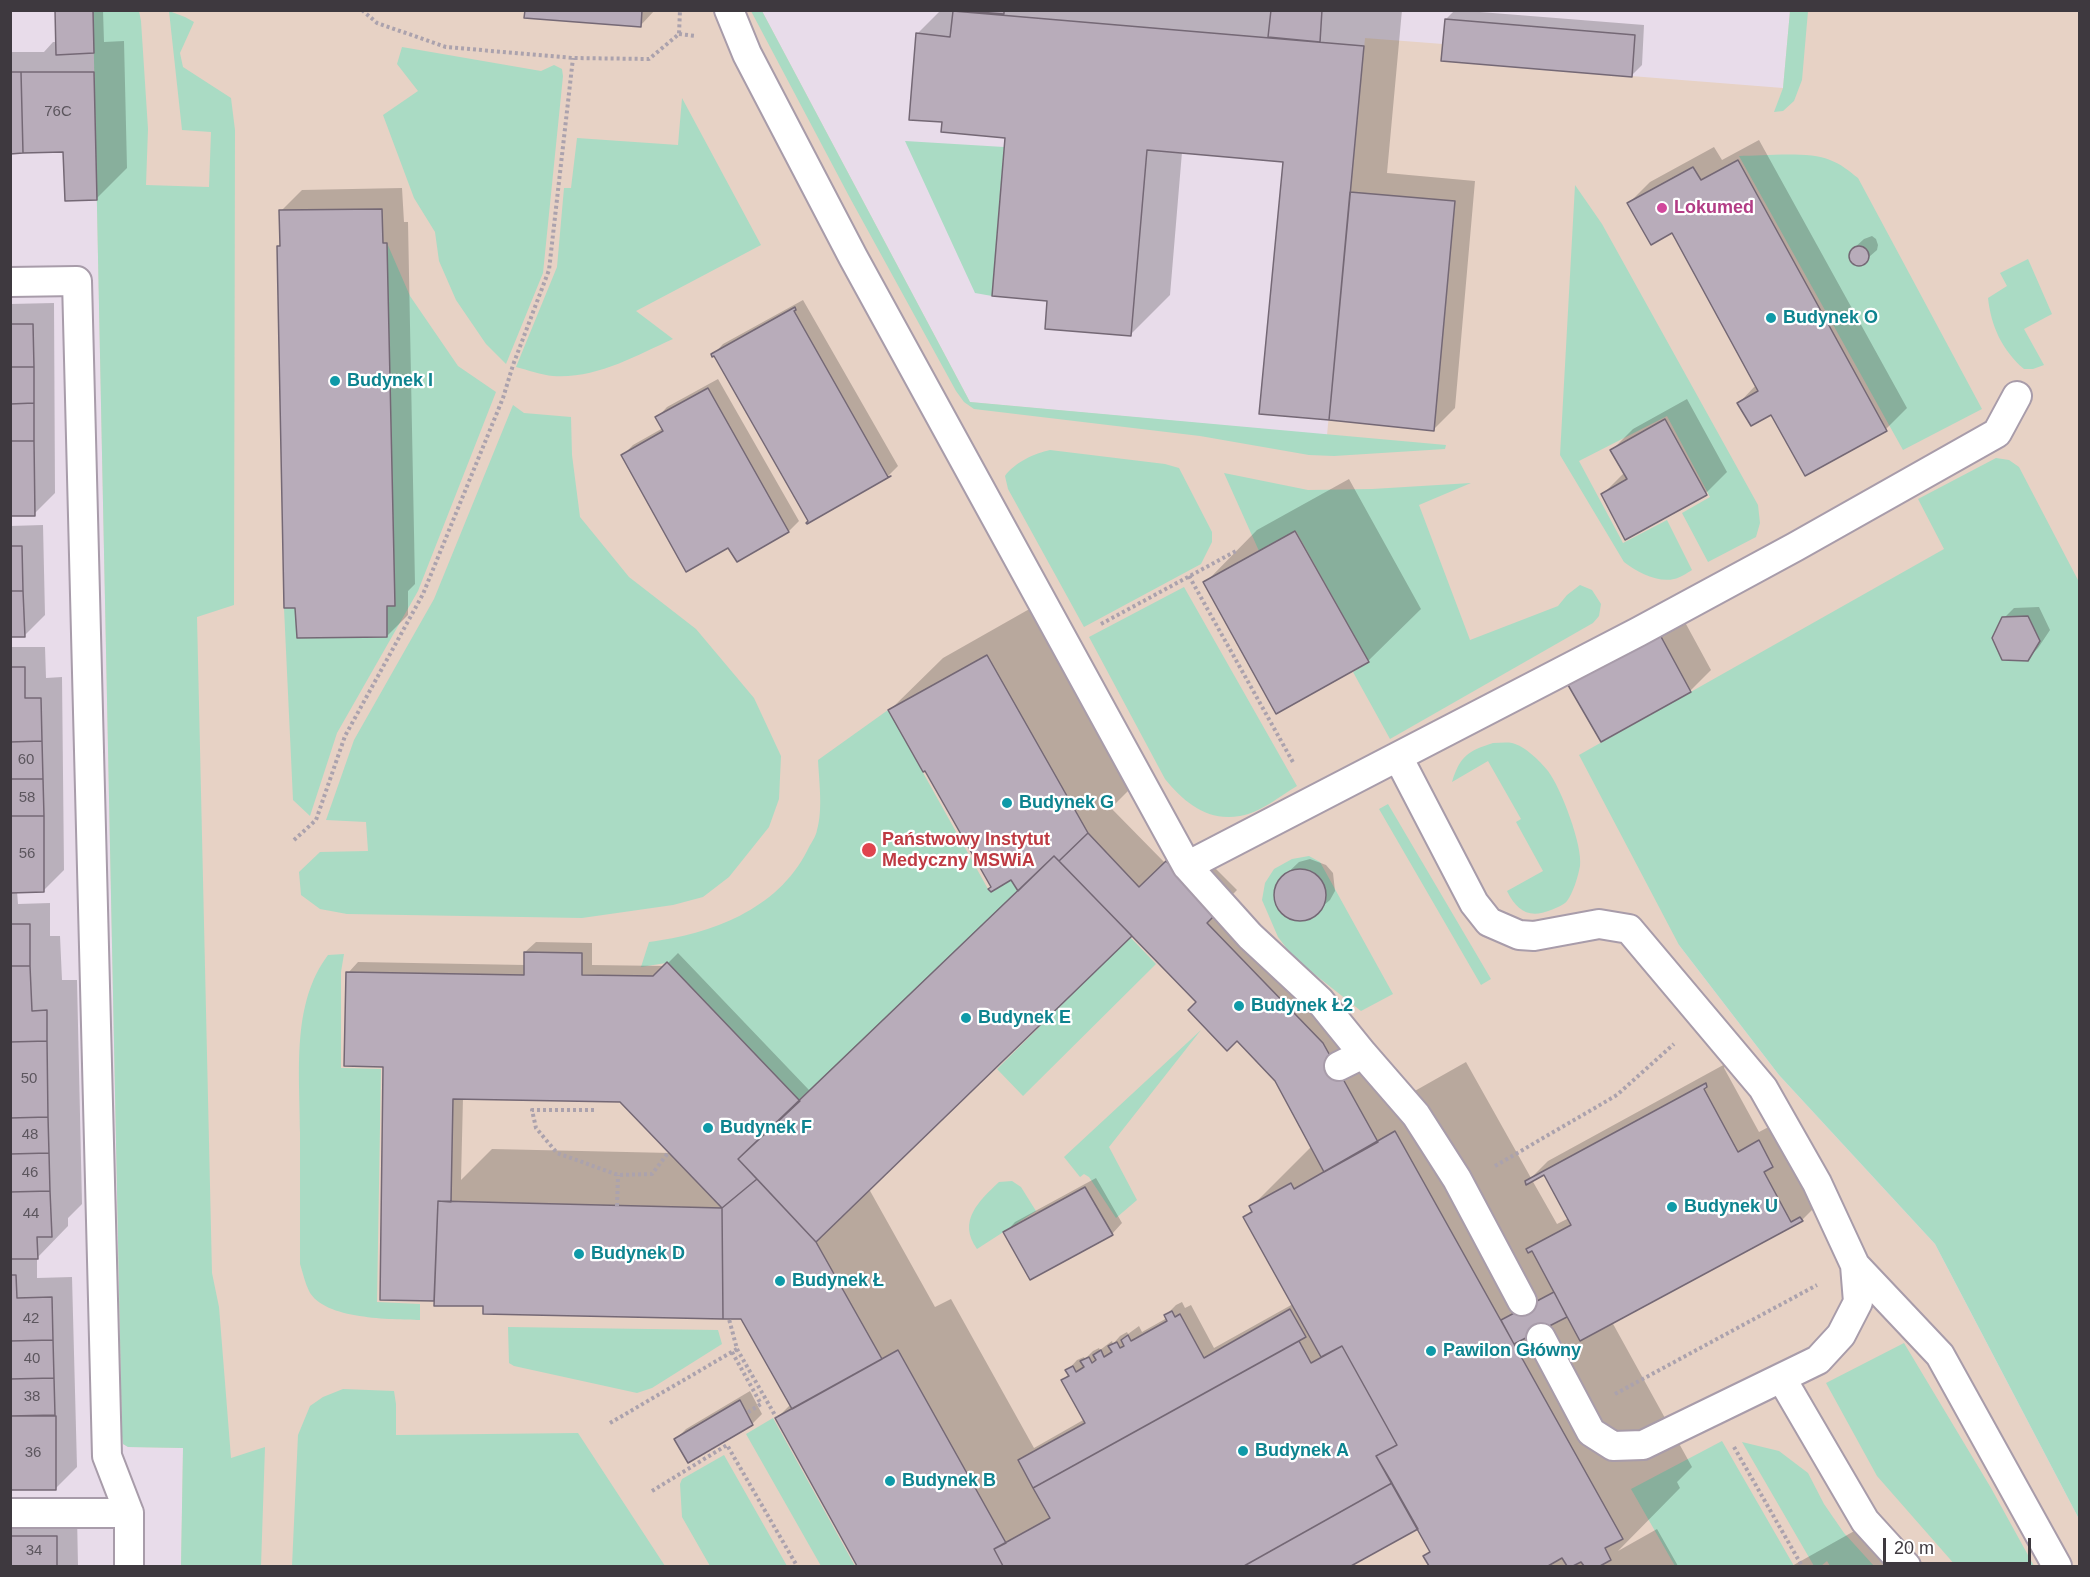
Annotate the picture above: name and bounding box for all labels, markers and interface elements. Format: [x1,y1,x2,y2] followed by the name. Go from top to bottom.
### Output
[44,103,72,121] house number: 76C
[1674,197,1754,219] place label: Lokumed
[1655,201,1669,215] marker: Lokumed
[1783,307,1878,329] place label: Budynek O
[1764,311,1778,325] marker: Budynek O
[347,370,433,392] place label: Budynek I
[328,374,342,388] marker: Budynek I
[18,751,34,769] house number: 60
[19,789,35,807] house number: 58
[1019,792,1114,814] place label: Budynek G
[1000,796,1014,810] marker: Budynek G
[882,829,1050,872] place label: Państwowy Instytut Medyczny MSWiA
[860,841,878,859] marker: Państwowy Instytut Medyczny MSWiA
[19,845,35,863] house number: 56
[1251,995,1353,1017] place label: Budynek Ł2
[1232,999,1246,1013] marker: Budynek Ł2
[978,1007,1071,1029] place label: Budynek E
[959,1011,973,1025] marker: Budynek E
[21,1070,37,1088] house number: 50
[720,1117,812,1139] place label: Budynek F
[701,1121,715,1135] marker: Budynek F
[22,1126,38,1144] house number: 48
[22,1164,38,1182] house number: 46
[1684,1196,1778,1218] place label: Budynek U
[1665,1200,1679,1214] marker: Budynek U
[23,1205,39,1223] house number: 44
[591,1243,685,1265] place label: Budynek D
[572,1247,586,1261] marker: Budynek D
[792,1270,884,1292] place label: Budynek Ł
[773,1274,787,1288] marker: Budynek Ł
[23,1310,39,1328] house number: 42
[1443,1340,1581,1362] place label: Pawilon Główny
[1424,1344,1438,1358] marker: Pawilon Główny
[24,1350,40,1368] house number: 40
[24,1388,40,1406] house number: 38
[1255,1440,1349,1462] place label: Budynek A
[25,1444,41,1462] house number: 36
[1236,1444,1250,1458] marker: Budynek A
[902,1470,996,1492] place label: Budynek B
[883,1474,897,1488] marker: Budynek B
[1886,1526,2034,1564] scale bar
[1894,1538,1934,1558] text: 20 m
[26,1542,42,1560] house number: 34

